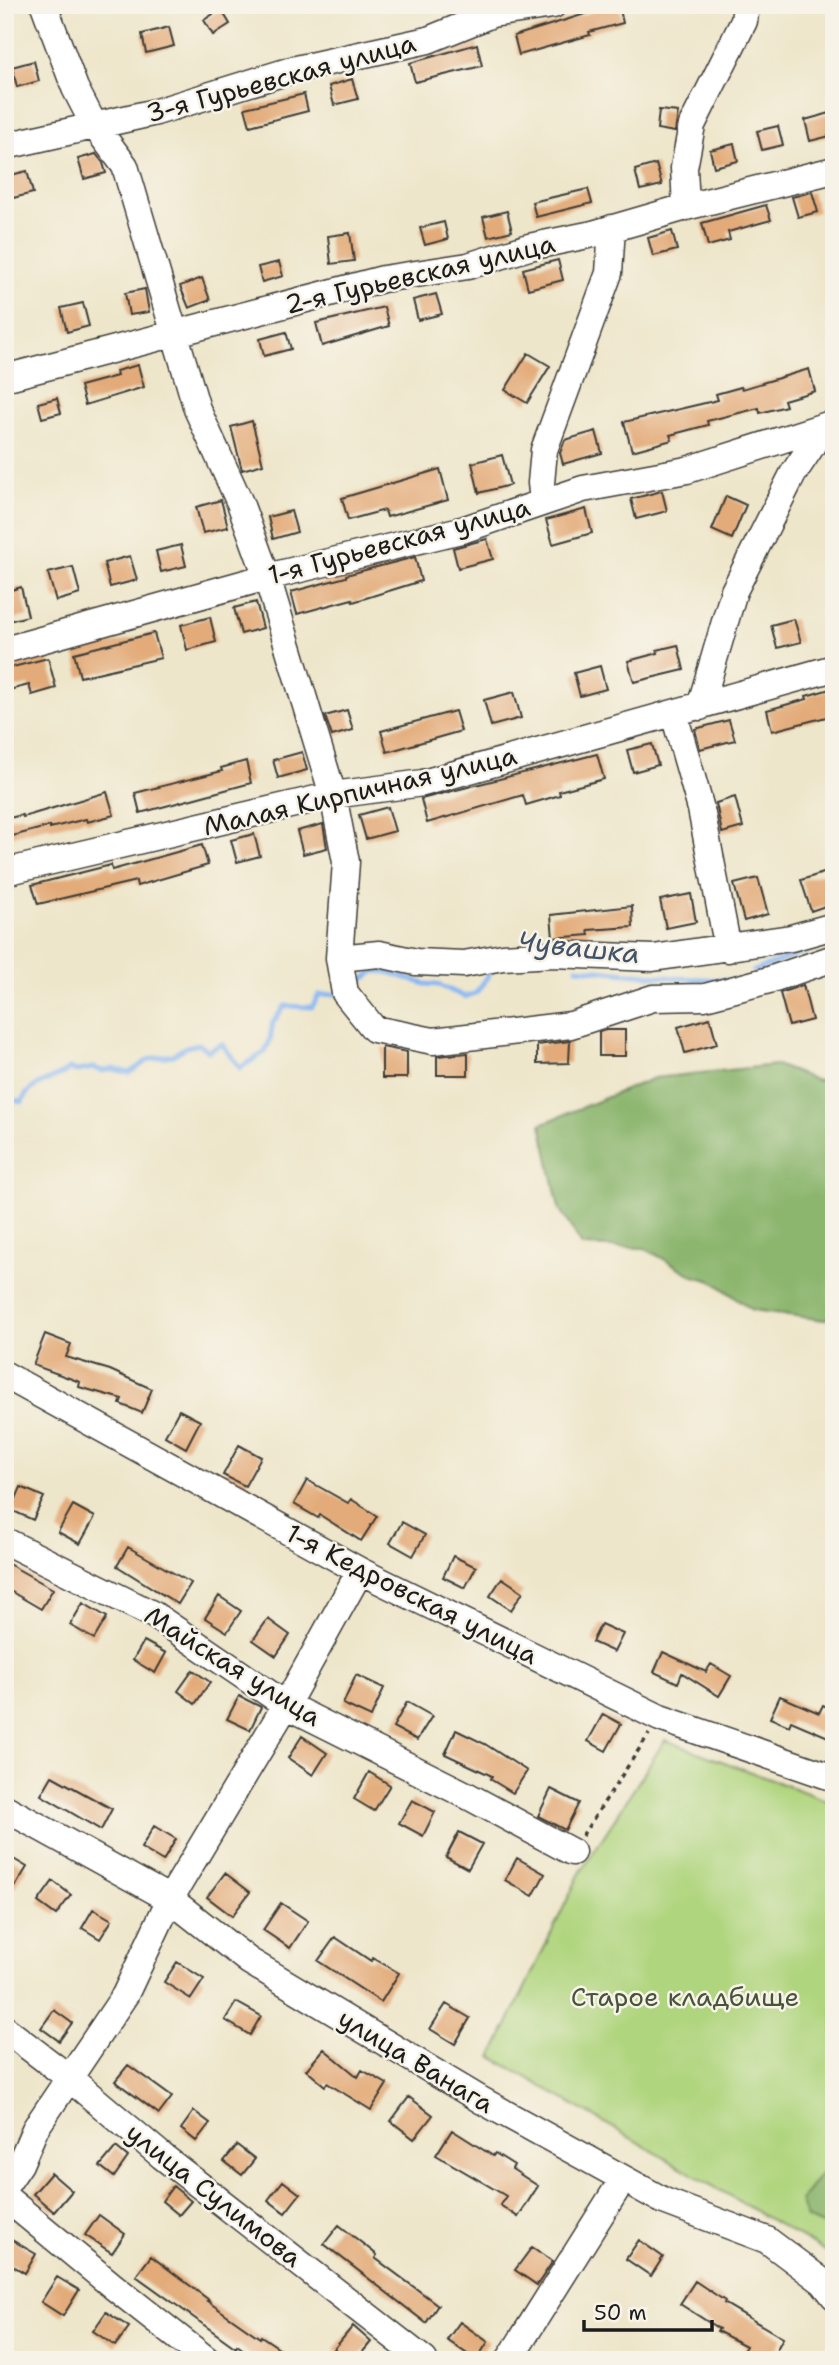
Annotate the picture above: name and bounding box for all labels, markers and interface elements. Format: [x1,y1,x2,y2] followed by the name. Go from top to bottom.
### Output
[142,25,419,130] street label: 3-я Гурьевская улица
[281,225,558,322] street label: 2-я Гурьевская улица
[264,489,534,592] street label: 1-я Гурьевская улица
[200,737,520,844] street label: Малая Кирпичная улица
[516,922,642,972] water label: Чувашка
[280,1515,544,1672] street label: 1-я Кедровская улица
[138,1597,328,1734] street label: Майская улица
[571,1979,799,2014] park label: Старое кладбище
[332,2000,501,2121] street label: улица Ванага
[119,2115,310,2274] street label: улица Сулимова
[584,2288,711,2332] scale bar
[594,2299,647,2327] text: 50 m

